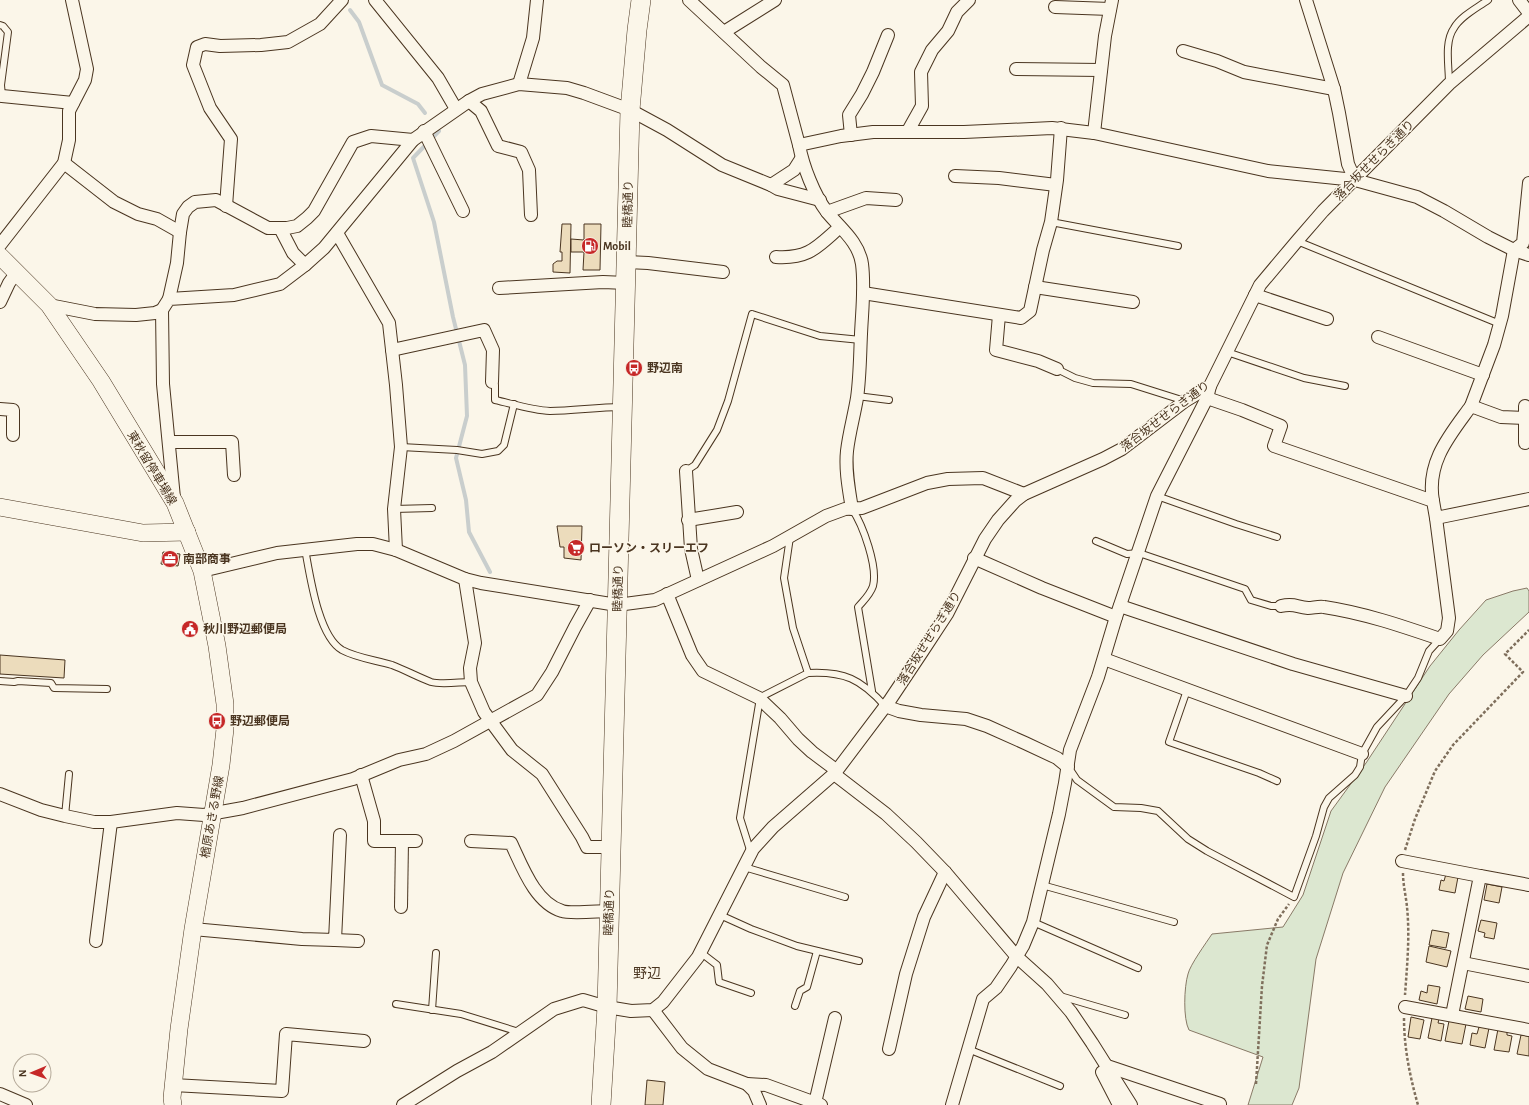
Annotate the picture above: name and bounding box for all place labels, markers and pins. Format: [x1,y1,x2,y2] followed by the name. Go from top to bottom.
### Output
[580,236,600,256] fuel station icon: Mobil
[603,240,631,252] place label: Mobil
[624,358,644,378] bus stop icon: 野辺南
[647,361,683,374] place label: 野辺南
[566,538,586,558] supermarket icon: ローソン・スリーエフ
[589,542,709,554] place label: ローソン・スリーエフ
[160,549,180,569] office icon: 南部商事
[183,552,231,565] place label: 南部商事
[180,619,200,639] public building icon: 秋川野辺郵便局
[203,622,287,635] place label: 秋川野辺郵便局
[207,711,227,731] bus stop icon: 野辺郵便局
[230,714,290,727] place label: 野辺郵便局

